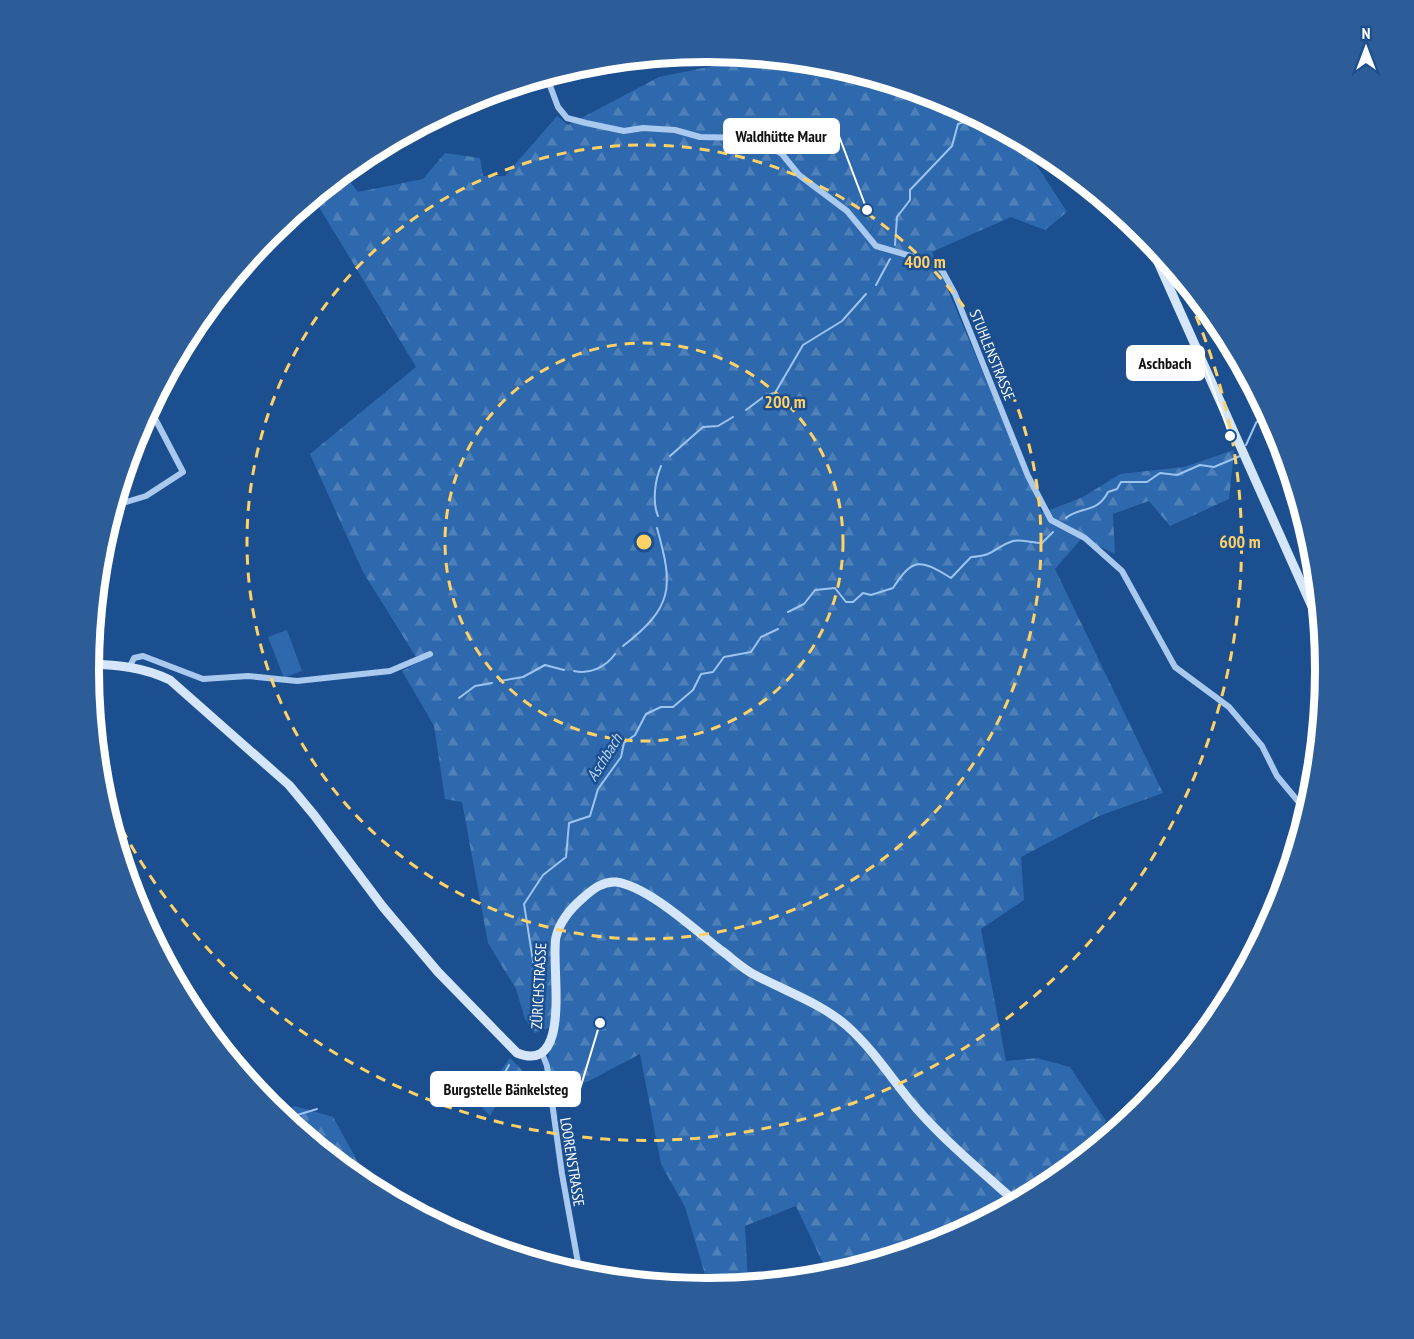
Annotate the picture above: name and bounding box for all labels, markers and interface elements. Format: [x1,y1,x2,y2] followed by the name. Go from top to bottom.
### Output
[1336,18,1396,78] north arrow
[1362,23,1370,43] text: N
[724,119,839,153] callout: Waldhütte Maur
[734,126,827,146] text: Waldhütte Maur
[904,250,946,273] text: 400 m
[966,307,1019,403] street label: STUHLENSTRASSE
[1127,346,1204,380] callout: Aschbach
[1138,353,1191,373] text: Aschbach
[764,390,806,413] text: 200 m
[1219,530,1261,553] text: 600 m
[634,532,654,552] centre of rings
[582,729,627,784] water label: Aschbach
[527,942,550,1030] street label: ZÜRICHSTRASSE
[431,1072,580,1106] callout: Burgstelle Bänkelsteg
[444,1079,568,1099] text: Burgstelle Bänkelsteg
[556,1116,589,1208] street label: LOORENSTRASSE

